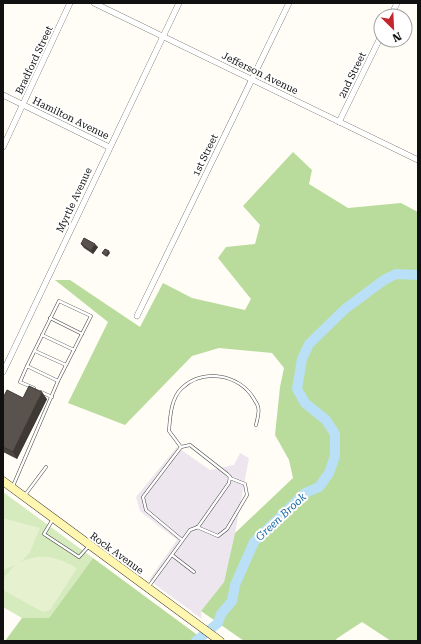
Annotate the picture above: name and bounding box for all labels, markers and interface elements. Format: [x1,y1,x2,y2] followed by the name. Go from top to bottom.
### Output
[373,8,413,48] north arrow
[13,24,55,96] street label: Bradford Street
[390,29,403,45] text: N
[220,50,300,96] street label: Jefferson Avenue
[336,50,368,100] street label: 2nd Street
[31,95,111,142] street label: Hamilton Avenue
[190,132,220,178] street label: 1st Street
[54,165,94,234] street label: Myrtle Avenue
[253,490,309,544] water label: Green Brook
[88,530,146,576] street label: Rock Avenue

